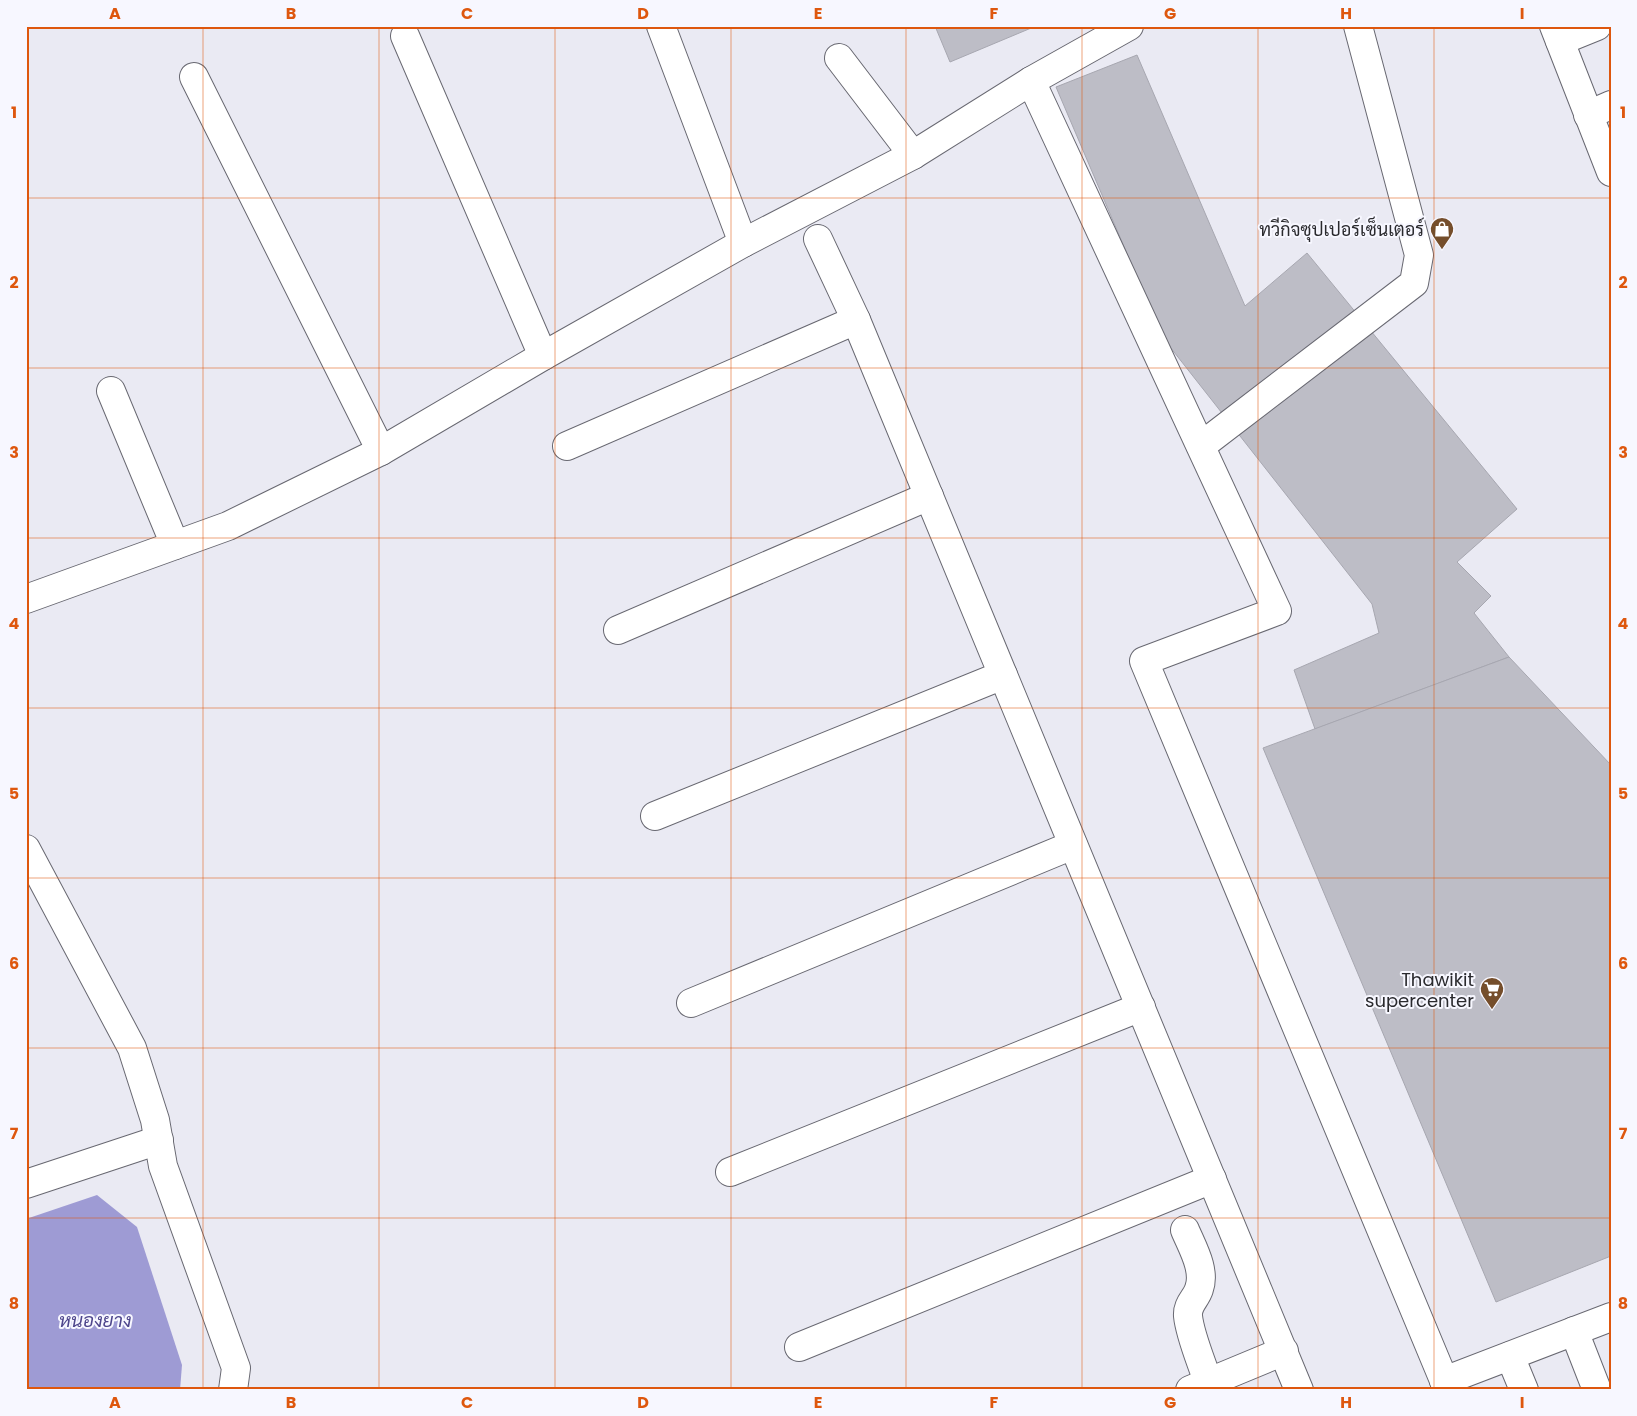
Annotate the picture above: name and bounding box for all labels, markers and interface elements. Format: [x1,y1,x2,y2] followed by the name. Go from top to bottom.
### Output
[109,2,121,25] text: A
[286,2,296,25] text: B
[461,2,473,25] text: C
[637,2,649,25] text: D
[814,2,822,25] text: E
[990,2,999,25] text: F
[1164,2,1176,25] text: G
[1340,2,1352,25] text: H
[1520,2,1524,25] text: I
[11,101,17,124] text: 1
[1620,101,1626,124] text: 1
[1259,216,1424,242] place label: ทวีกิจซุปเปอร์เซ็นเตอร์
[1429,216,1455,250] shop icon: ทวีกิจซุปเปอร์เซ็นเตอร์
[9,271,19,294] text: 2
[1618,271,1628,294] text: 2
[9,441,19,464] text: 3
[1618,441,1628,464] text: 3
[9,612,20,635] text: 4
[1618,612,1629,635] text: 4
[9,782,19,805] text: 5
[1618,782,1628,805] text: 5
[9,952,19,975] text: 6
[1618,952,1628,975] text: 6
[1365,967,1474,1013] place label: Thawikit supercenter
[1479,976,1505,1010] supermarket icon: Thawikit supercenter
[10,1122,19,1145] text: 7
[1619,1122,1628,1145] text: 7
[9,1292,19,1315] text: 8
[1618,1292,1628,1315] text: 8
[59,1307,132,1334] water label: หนองยาง
[109,1391,121,1414] text: A
[286,1391,296,1414] text: B
[461,1391,473,1414] text: C
[637,1391,649,1414] text: D
[814,1391,822,1414] text: E
[990,1391,999,1414] text: F
[1164,1391,1176,1414] text: G
[1340,1391,1352,1414] text: H
[1520,1391,1524,1414] text: I

